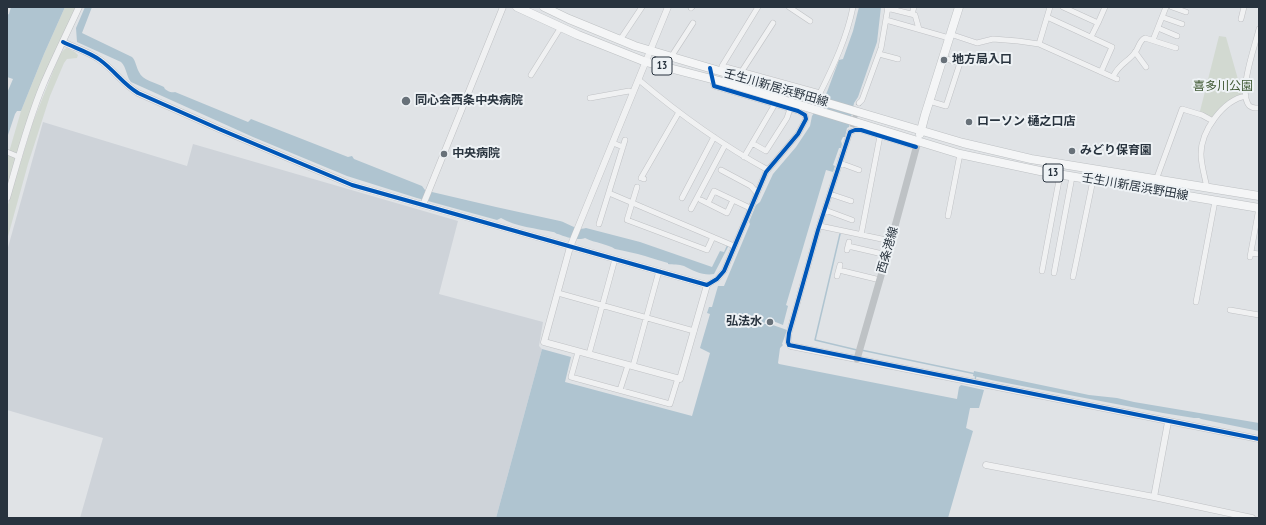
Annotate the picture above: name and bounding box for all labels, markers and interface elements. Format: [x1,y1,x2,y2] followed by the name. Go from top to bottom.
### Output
[952,53,1012,67] place label: 地方局入口
[939,55,949,65] marker: 地方局入口
[652,57,672,75] road number: 13
[722,66,830,110] street label: 壬生川新居浜野田線
[1193,80,1253,94] park label: 喜多川公園
[415,94,523,108] place label: 同心会西条中央病院
[400,95,412,107] marker: 同心会西条中央病院
[977,115,1075,129] place label: ローソン 樋之口店
[964,117,974,127] marker: ローソン 樋之口店
[1080,144,1152,158] place label: みどり保育園
[1067,146,1077,156] marker: みどり保育園
[452,147,500,161] place label: 中央病院
[439,149,449,159] marker: 中央病院
[1043,164,1063,182] road number: 13
[1081,171,1189,203] street label: 壬生川新居浜野田線
[874,225,902,275] street label: 西条港線
[726,315,762,329] place label: 弘法水
[765,317,775,327] marker: 弘法水

